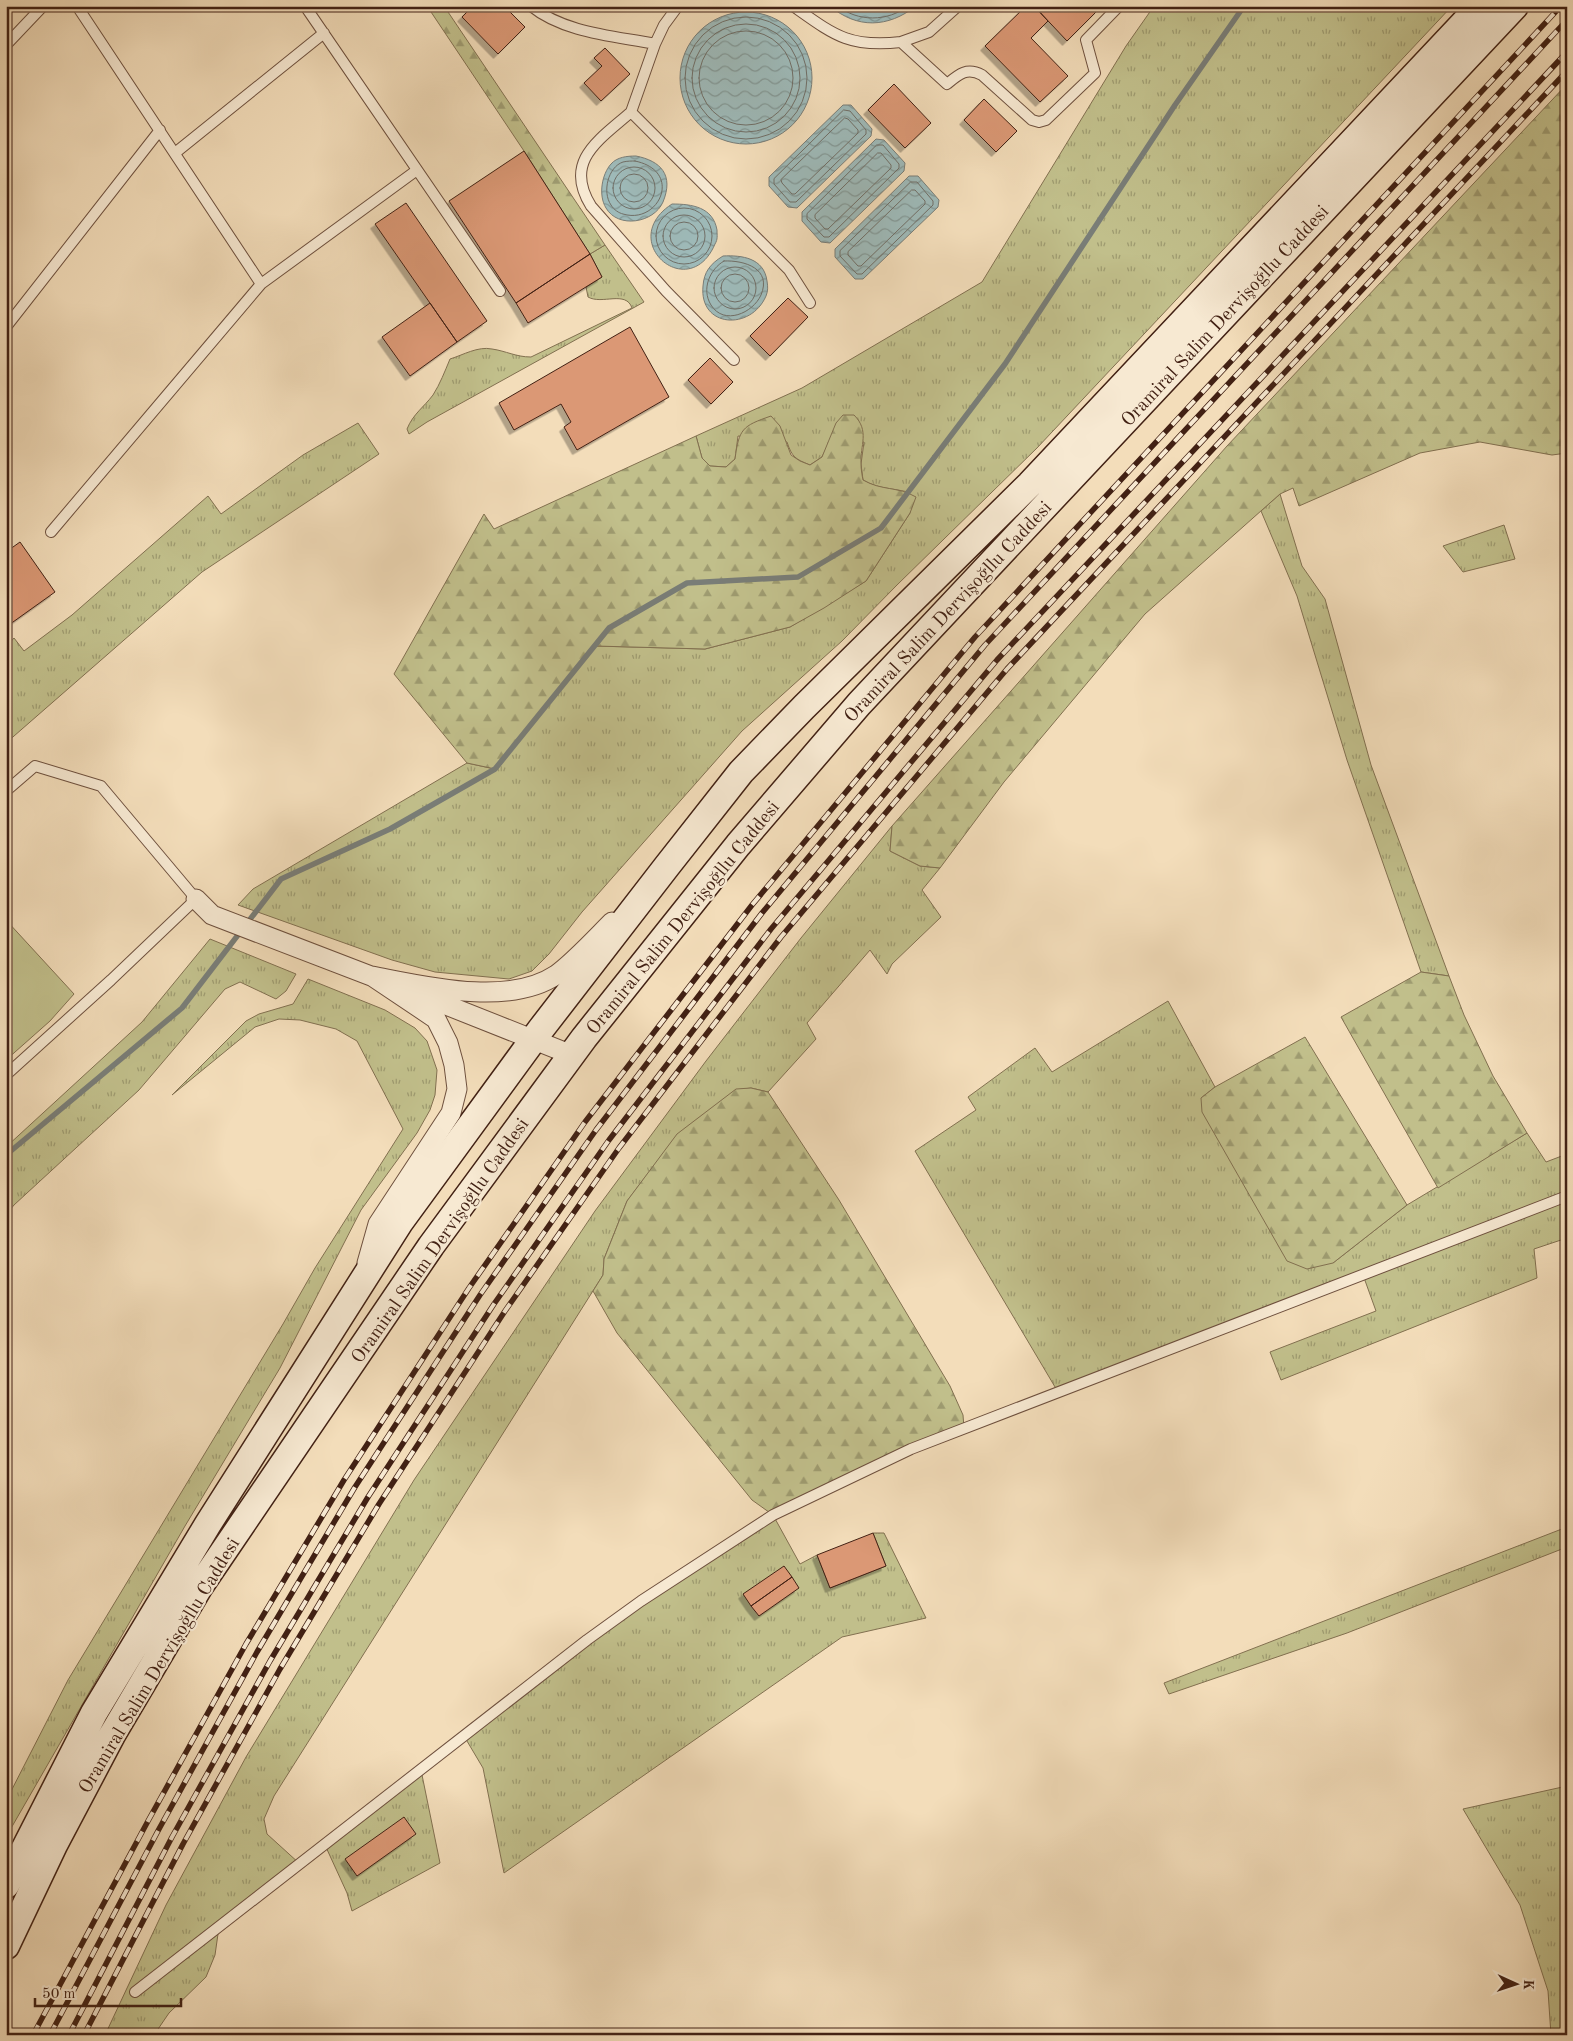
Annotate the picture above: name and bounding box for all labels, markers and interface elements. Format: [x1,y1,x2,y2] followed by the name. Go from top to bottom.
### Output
[1118,203,1333,431] street label: Oramiral Salim Dervişoğllu Caddesi
[841,499,1056,727] street label: Oramiral Salim Dervişoğllu Caddesi
[584,798,784,1039] street label: Oramiral Salim Dervişoğllu Caddesi
[349,1115,533,1367] street label: Oramiral Salim Dervişoğllu Caddesi
[76,1535,244,1797] street label: Oramiral Salim Dervişoğllu Caddesi
[1490,1958,1540,2008] north arrow
[35,1976,181,2008] scale bar
[1521,1979,1535,1991] text: K
[42,1987,76,2002] text: 50 m

